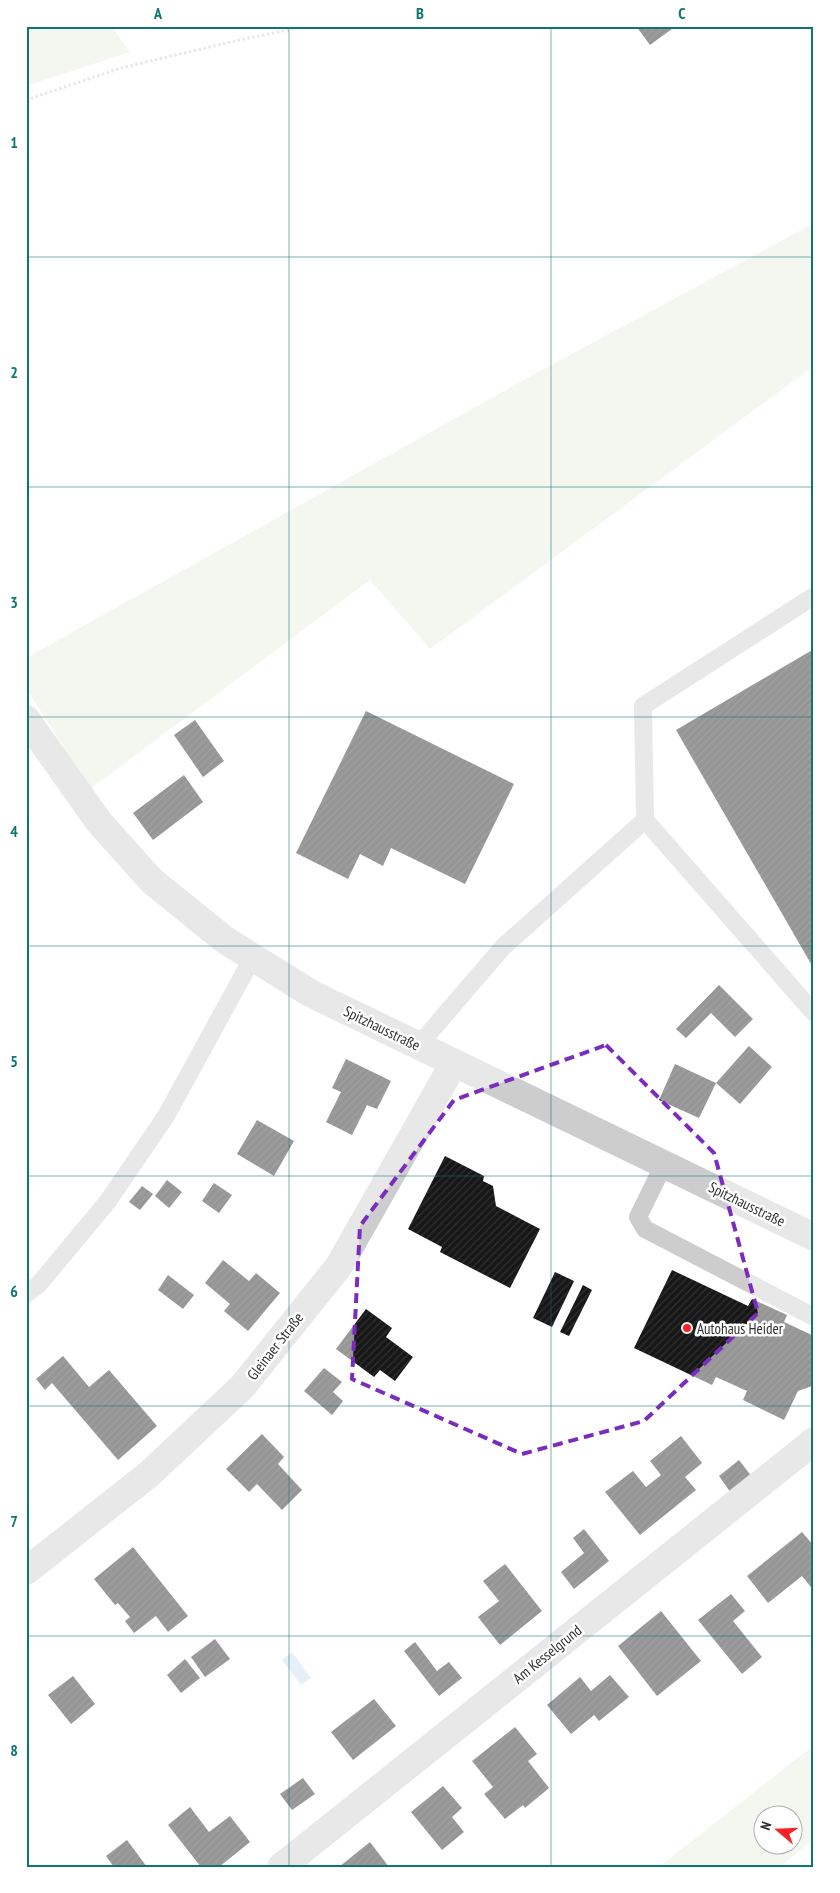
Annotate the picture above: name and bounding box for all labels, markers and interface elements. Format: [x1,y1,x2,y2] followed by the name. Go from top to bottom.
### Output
[153,3,163,23] text: A
[416,3,424,23] text: B
[678,3,686,23] text: C
[10,132,18,152] text: 1
[10,362,18,382] text: 2
[10,592,18,612] text: 3
[10,821,18,841] text: 4
[341,1001,423,1055] street label: Spitzhausstraße
[10,1051,18,1071] text: 5
[706,1177,788,1231] street label: Spitzhausstraße
[10,1281,18,1301] text: 6
[243,1308,307,1384] street label: Gleinaer Straße
[697,1319,784,1338] place label: Autohaus Heider
[681,1322,693,1334] marker: Autohaus Heider
[10,1511,18,1531] text: 7
[509,1620,585,1688] street label: Am Kesselgrund
[10,1740,18,1760] text: 8
[752,1806,802,1856] north arrow
[756,1819,775,1832] text: N

